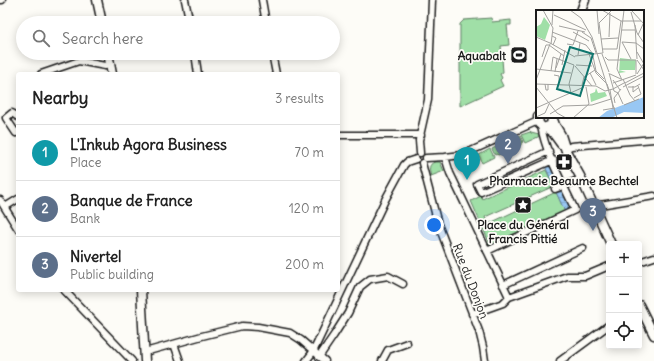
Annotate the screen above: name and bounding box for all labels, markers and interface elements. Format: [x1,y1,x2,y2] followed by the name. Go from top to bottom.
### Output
[536,10,644,118] inset map
[16,16,340,60] search box
[30,27,52,49] icon: search
[62,29,143,48] text: Search here
[509,45,529,65] sports icon: Aquabalt
[458,48,507,64] place label: Aquabalt
[32,87,88,109] text: Nearby
[275,90,324,107] text: 3 results
[495,131,521,164] pin: 2
[70,135,227,154] text: L'Inkub Agora Business
[42,144,48,161] text: 1
[295,144,324,161] text: 70 m
[454,147,480,180] pin: 1
[554,152,574,172] pharmacy icon: Pharmacie Beaume Bechtel
[70,154,101,171] text: Place
[489,173,639,188] place label: Pharmacie Beaume Bechtel
[70,191,193,210] text: Banque de France
[513,195,533,215] place icon: Place du Général Francis Pittié
[580,198,606,231] pin: 3
[41,200,49,217] text: 2
[289,200,324,217] text: 120 m
[70,210,100,227] text: Bank
[424,215,444,235] your location
[477,217,569,246] place label: Place du Général Francis Pittié
[450,241,492,321] street label: Rue du Donjon
[606,241,642,349] map controls
[606,241,642,277] button: +
[70,247,121,266] text: Nivertel
[41,256,49,273] text: 3
[285,256,324,273] text: 200 m
[70,266,154,283] text: Public building
[606,277,642,313] button: −
[606,313,642,349] button: locate

